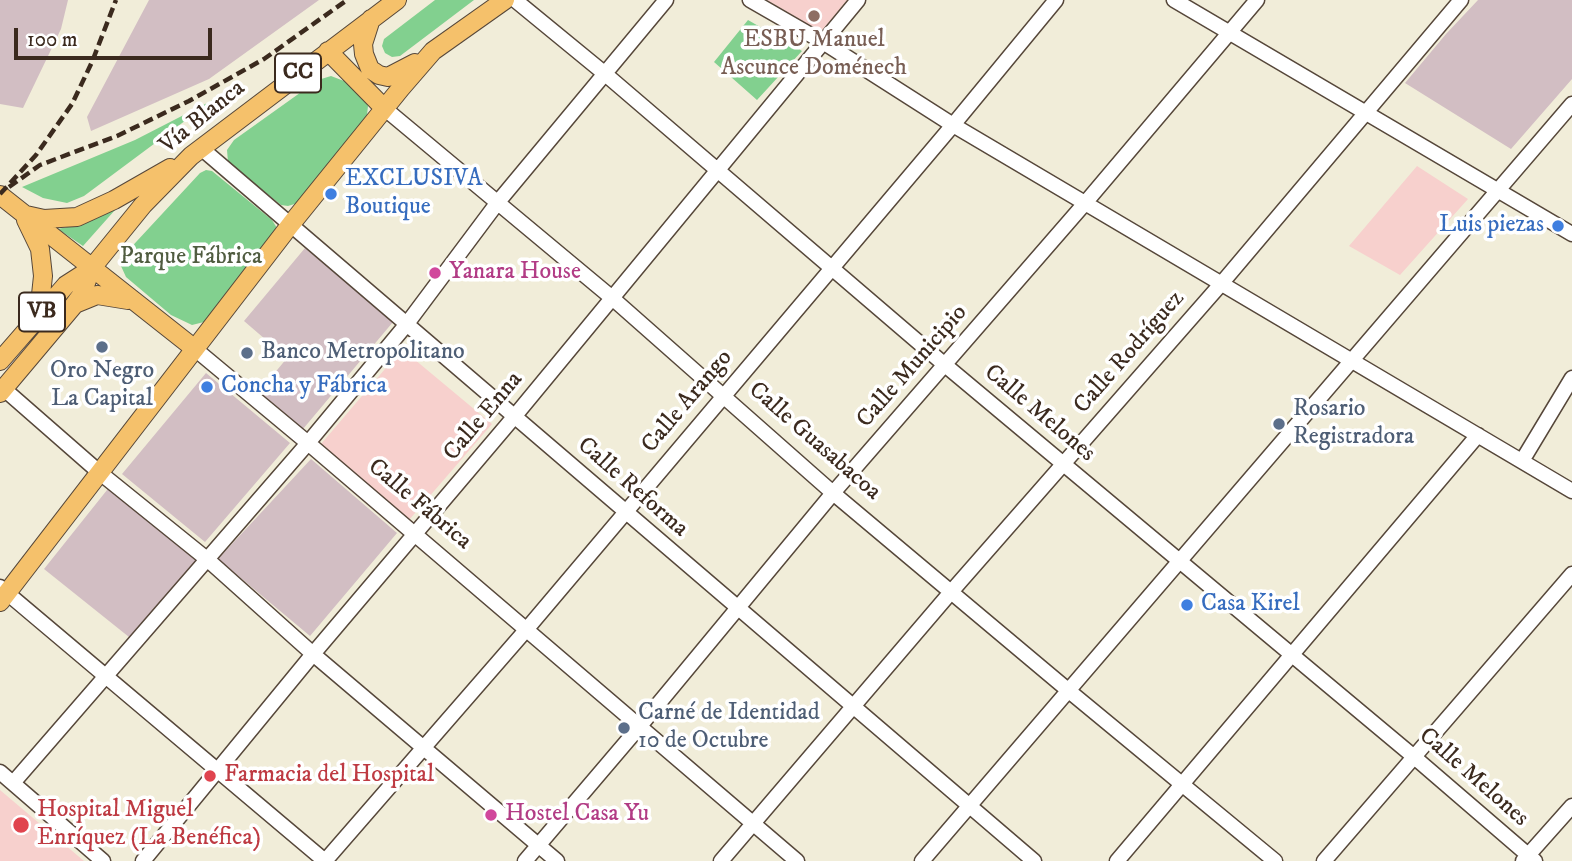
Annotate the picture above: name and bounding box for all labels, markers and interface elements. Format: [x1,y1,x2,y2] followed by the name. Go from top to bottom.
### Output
[806,8,822,24] marker: ESBU Manuel Ascunce Doménech
[18,14,215,58] scale bar
[27,27,78,53] text: 100 m
[721,27,907,83] place label: ESBU Manuel Ascunce Doménech
[275,54,321,92] road number: CC
[154,75,252,161] street label: Vía Blanca
[345,166,483,222] place label: EXCLUSIVA Boutique
[323,186,339,202] marker: EXCLUSIVA Boutique
[1439,212,1544,240] place label: Luis piezas
[1550,218,1566,234] marker: Luis piezas
[120,244,262,272] park label: Parque Fábrica
[449,259,581,287] place label: Yanara House
[427,265,443,281] marker: Yanara House
[1069,286,1191,420] street label: Calle Rodríguez
[19,292,65,332] road number: VB
[852,299,974,435] street label: Calle Municipio
[94,339,110,355] marker: Oro Negro La Capital
[261,339,465,367] place label: Banco Metropolitano
[239,345,255,361] marker: Banco Metropolitano
[637,345,739,459] street label: Calle Arango
[50,358,154,414] place label: Oro Negro La Capital
[978,359,1100,469] street label: Calle Melones
[438,366,530,468] street label: Calle Enna
[221,373,387,401] place label: Concha y Fábrica
[742,377,886,507] street label: Calle Guasabacoa
[199,379,215,395] marker: Concha y Fábrica
[1293,396,1414,452] place label: Rosario Registradora
[1271,416,1287,432] marker: Rosario Registradora
[571,432,693,544] street label: Calle Reforma
[361,453,477,557] street label: Calle Fábrica
[1201,591,1300,619] place label: Casa Kirel
[1179,597,1195,613] marker: Casa Kirel
[638,700,820,756] place label: Carné de Identidad 10 de Octubre
[616,720,632,736] marker: Carné de Identidad 10 de Octubre
[1412,722,1534,834] street label: Calle Melones
[224,762,434,790] place label: Farmacia del Hospital
[202,768,218,784] marker: Farmacia del Hospital
[37,797,261,853] place label: Hospital Miguel Enríquez (La Benéfica)
[505,801,649,829] place label: Hostel Casa Yu
[483,807,499,823] marker: Hostel Casa Yu
[11,815,31,835] marker: Hospital Miguel Enríquez (La Benéfica)

